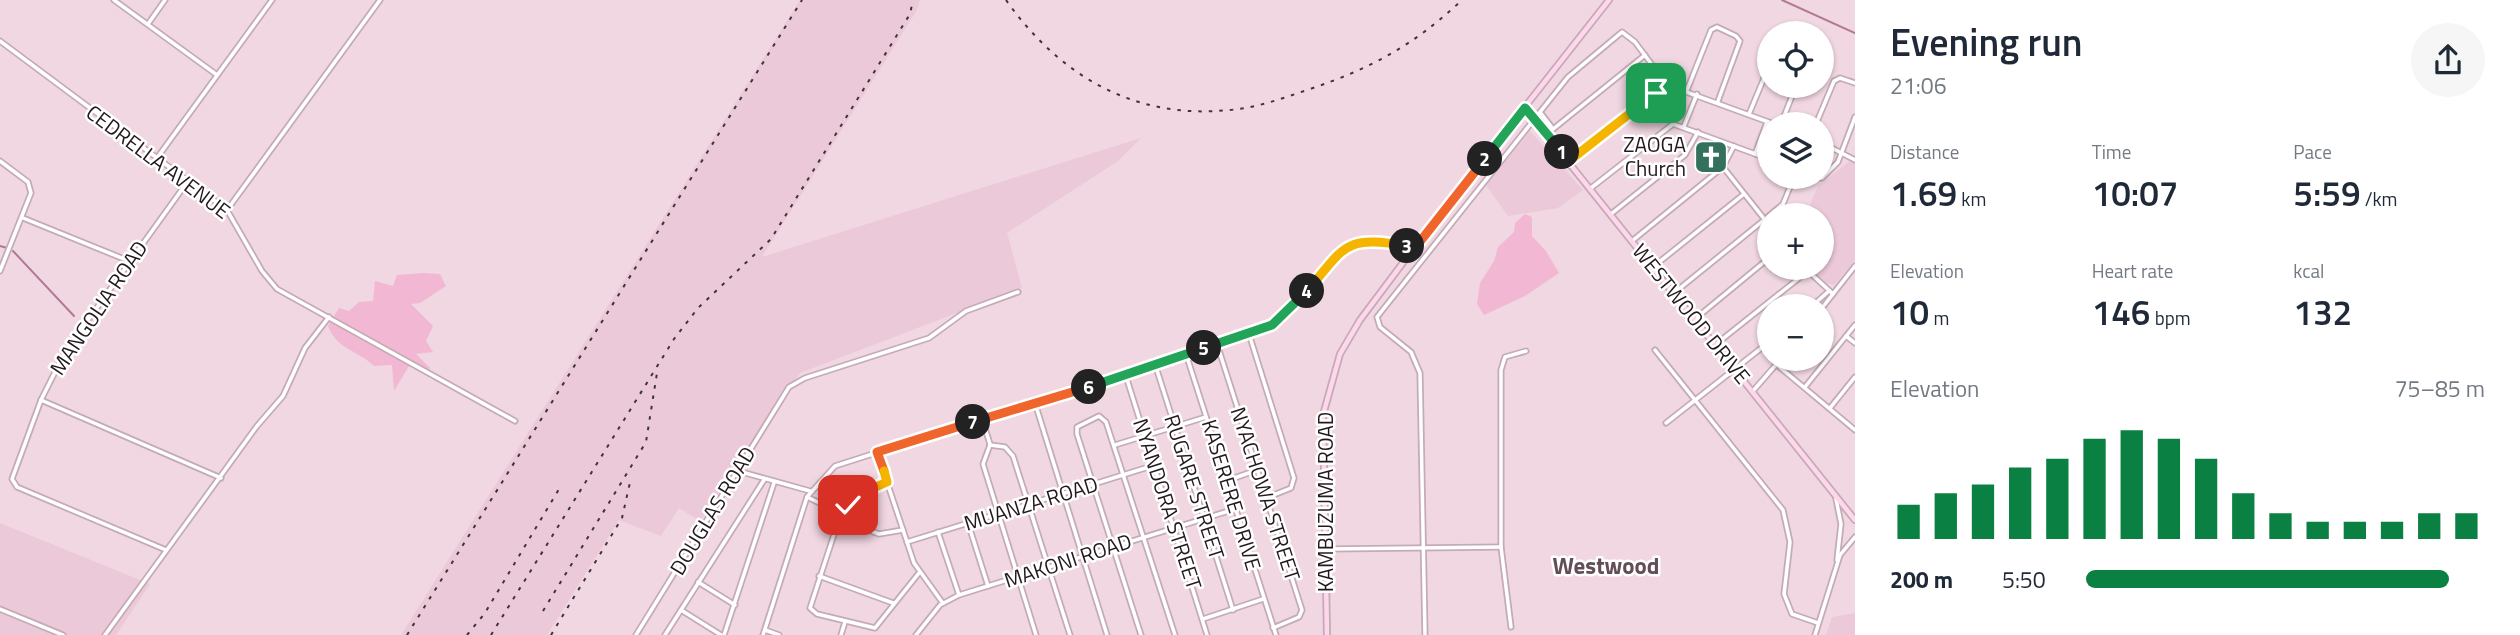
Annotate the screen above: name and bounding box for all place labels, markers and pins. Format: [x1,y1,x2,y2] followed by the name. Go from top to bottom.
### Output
[1626,63,1686,123] pin
[1623,128,1686,184] place label: ZAOGA Church
[1544,134,1580,170] pin: 1
[1692,138,1730,176] church icon: ZAOGA Church
[1468,142,1502,176] pin: 2
[1390,229,1424,264] pin: 3
[1290,274,1324,308] pin: 4
[1186,330,1222,366] pin: 5
[1072,370,1106,404] pin: 6
[956,404,990,440] pin: 7
[818,475,878,535] pin

